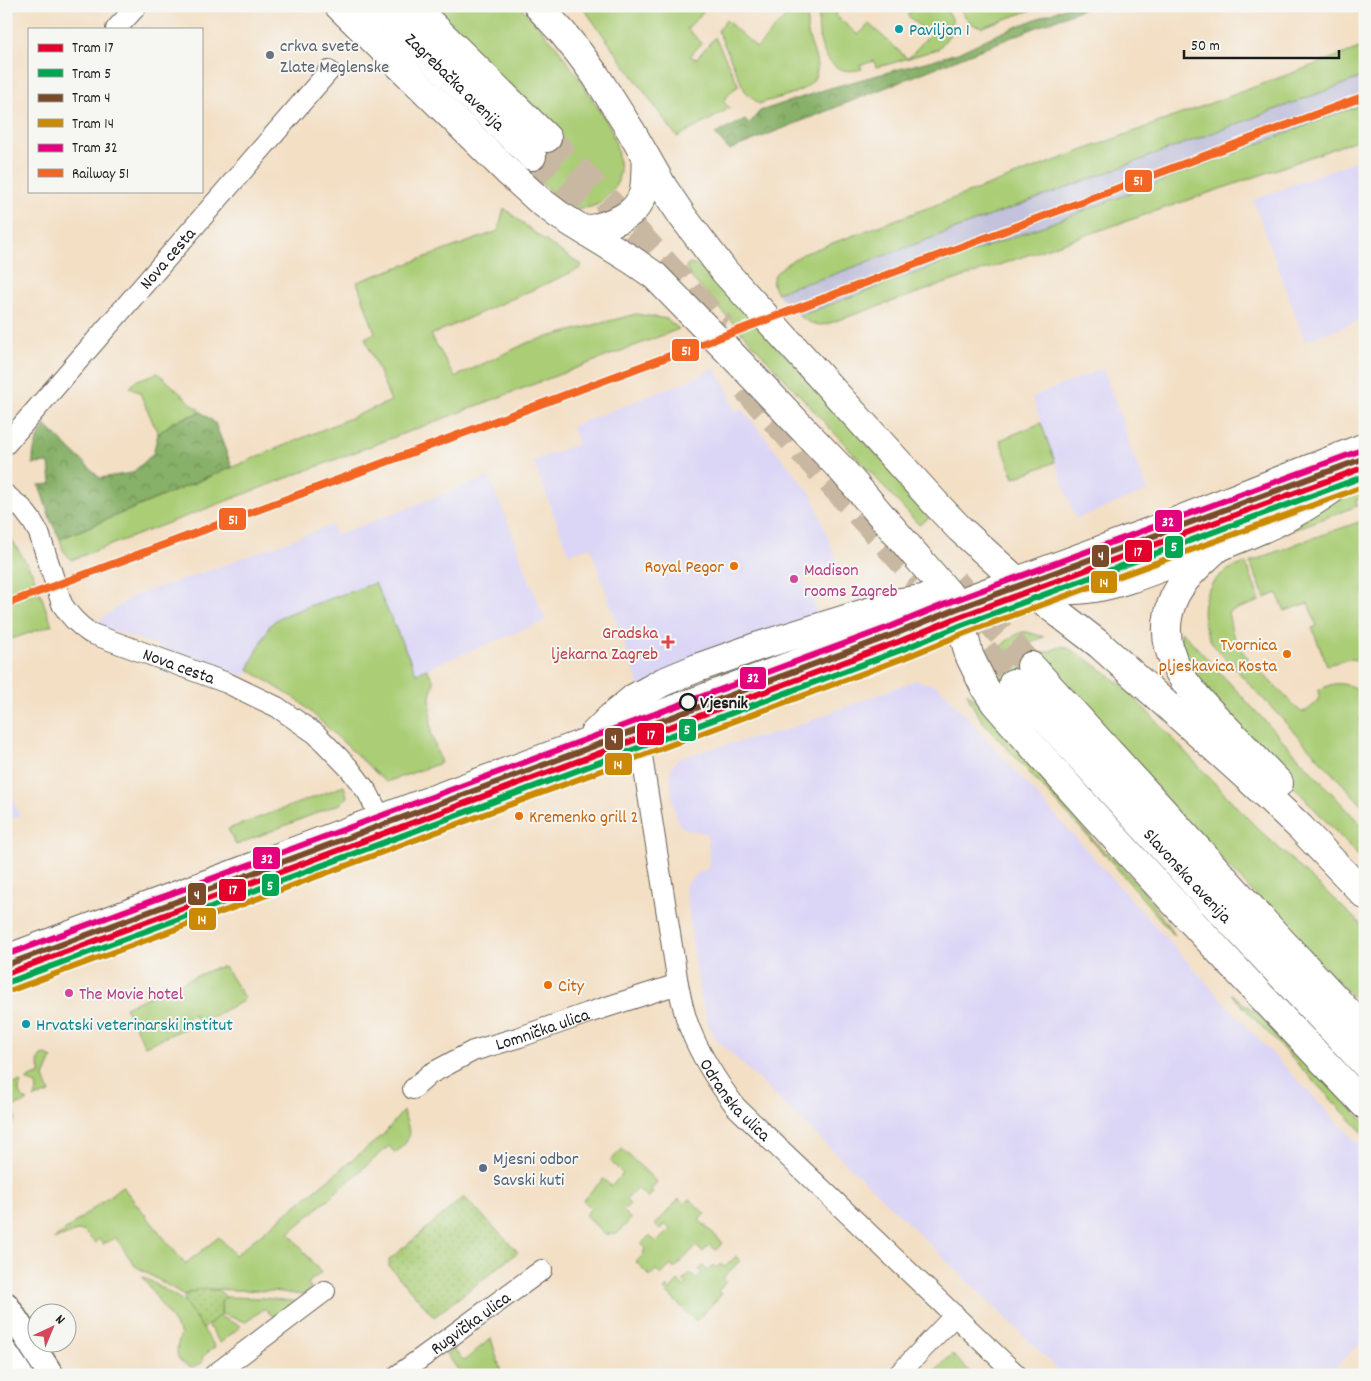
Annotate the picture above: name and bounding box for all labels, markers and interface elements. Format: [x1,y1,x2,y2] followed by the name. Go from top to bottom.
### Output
[909,19,970,44] place label: Paviljon 1
[893,23,905,35] marker: Paviljon 1
[28,28,202,192] legend
[398,28,510,138] street label: Zagrebačka avenija
[1184,28,1338,60] scale bar
[280,35,389,81] place label: crkva svete Zlate Meglenske
[1191,36,1220,58] text: 50 m
[72,38,114,60] text: Tram 17
[264,49,276,61] marker: crkva svete Zlate Meglenske
[72,64,111,86] text: Tram 5
[72,88,111,110] text: Tram 4
[72,114,114,136] text: Tram 14
[72,138,118,160] text: Tram 32
[72,164,129,186] text: Railway 51
[1124,169,1153,193] line badge: 51
[1133,172,1143,192] text: 51
[135,223,203,296] street label: Nova cesta
[671,338,700,362] line badge: 51
[681,342,691,362] text: 51
[218,507,247,531] line badge: 51
[1154,509,1183,533] line badge: 32
[228,511,238,531] text: 51
[1162,513,1174,533] text: 32
[1164,535,1184,559] line badge: 5
[1171,538,1178,558] text: 5
[1124,539,1153,563] line badge: 17
[1134,543,1143,563] text: 17
[1091,544,1110,568] line badge: 4
[1098,547,1104,567] text: 4
[644,556,724,581] place label: Royal Pegor
[804,559,898,605] place label: Madison rooms Zagreb
[728,560,740,572] marker: Royal Pegor
[1090,570,1118,594] line badge: 14
[788,573,800,585] marker: Madison rooms Zagreb
[1100,574,1109,594] text: 14
[551,622,659,668] place label: Gradska ljekarna Zagreb
[1159,634,1278,680] place label: Tvornica pljeskavica Kosta
[662,636,674,648] marker: Gradska ljekarna Zagreb
[139,643,218,693] street label: Nova cesta
[1281,648,1293,660] marker: Tvornica pljeskavica Kosta
[739,666,767,690] line badge: 32
[747,669,759,689] text: 32
[700,692,748,717] place label: Vjesnik
[679,693,697,711] marker: Vjesnik
[678,718,697,742] line badge: 5
[684,721,691,741] text: 5
[636,722,665,746] line badge: 17
[647,726,656,746] text: 17
[604,727,624,751] line badge: 4
[611,730,617,750] text: 4
[604,752,633,776] line badge: 14
[614,756,623,776] text: 14
[529,806,638,831] place label: Kremenko grill 2
[513,810,525,822] marker: Kremenko grill 2
[1136,824,1237,930] street label: Slavonska avenija
[252,846,281,870] line badge: 32
[261,850,273,870] text: 32
[261,873,280,897] line badge: 5
[267,877,274,897] text: 5
[218,878,247,902] line badge: 17
[229,881,238,901] text: 17
[187,882,207,906] line badge: 4
[194,886,200,906] text: 4
[188,907,217,931] line badge: 14
[198,911,207,931] text: 14
[558,975,585,1000] place label: City
[542,979,554,991] marker: City
[79,983,184,1008] place label: The Movie hotel
[63,987,75,999] marker: The Movie hotel
[493,1003,594,1059] street label: Lomnička ulica
[36,1014,233,1039] place label: Hrvatski veterinarski institut
[20,1018,32,1030] marker: Hrvatski veterinarski institut
[692,1055,775,1149] street label: Odranska ulica
[493,1148,579,1194] place label: Mjesni odbor Savski kuti
[477,1162,489,1174] marker: Mjesni odbor Savski kuti
[426,1287,517,1362] street label: Rugvička ulica
[28,1304,78,1354] north arrow
[50,1310,69,1330] text: N

